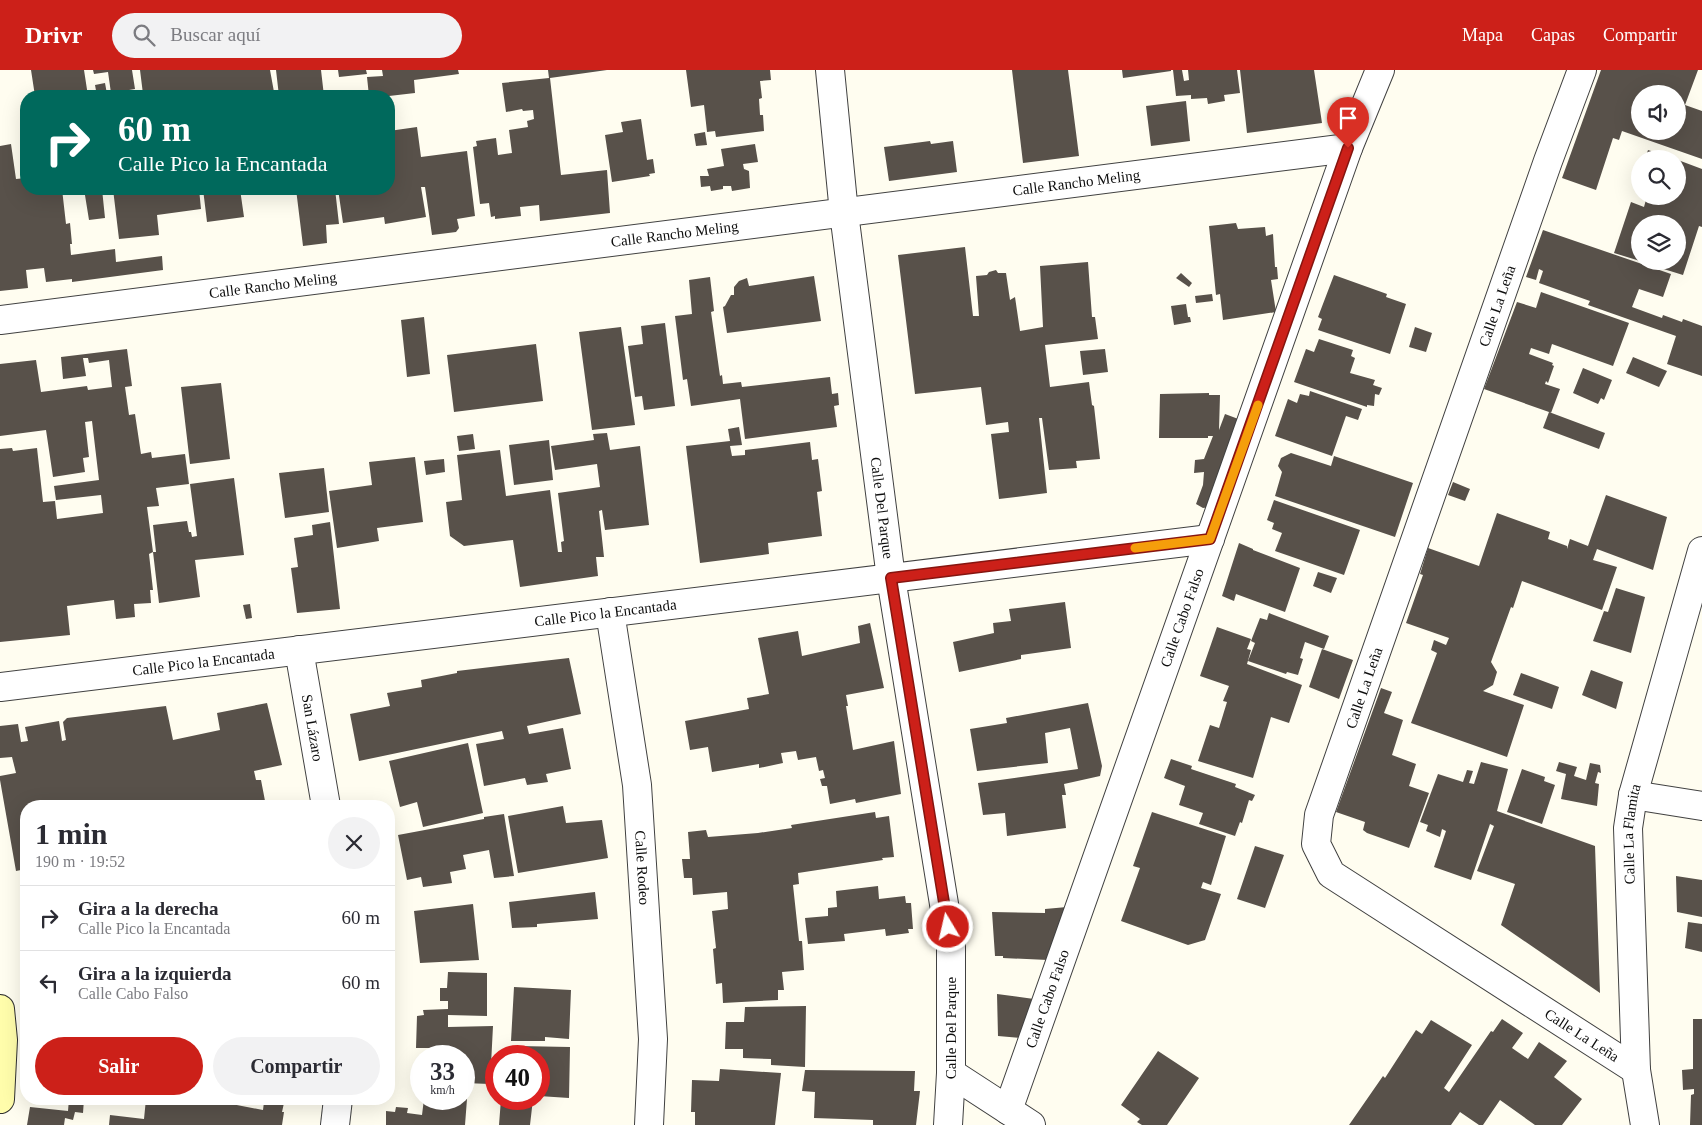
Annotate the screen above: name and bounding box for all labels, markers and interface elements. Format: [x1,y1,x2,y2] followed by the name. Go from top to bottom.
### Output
[112,13,462,58] search box
[130,21,158,49] icon: search
[25,22,82,48] text: Drivr
[170,24,261,45] text: Buscar aquí
[1462,25,1503,45] text: Mapa
[1531,25,1575,45] text: Capas
[1603,25,1677,45] text: Compartir
[1631,85,1686,270] map controls
[1631,85,1686,140] button: sound
[1327,97,1369,148] pin
[1334,104,1362,132] icon: arrive
[35,110,100,175] icon: right
[118,110,191,149] text: 60 m
[1631,150,1686,205] button: search
[118,151,328,176] text: Calle Pico la Encantada
[1012,167,1141,199] street label: Calle Rancho Meling
[1631,215,1686,270] button: layers
[610,218,740,250] street label: Calle Rancho Meling
[1476,263,1519,349] street label: Calle La Leña
[208,269,338,301] street label: Calle Rancho Meling
[867,456,896,560] street label: Calle Del Parque
[1157,566,1207,669] street label: Calle Cabo Falso
[534,596,678,630] street label: Calle Pico la Encantada
[132,645,276,679] street label: Calle Pico la Encantada
[1343,645,1386,731] street label: Calle La Leña
[299,693,326,763] street label: San Lázaro
[1620,782,1644,885] street label: Calle La Flamita
[35,817,108,850] text: 1 min
[328,817,380,869] button: close
[632,830,653,905] street label: Calle Rodeo
[35,853,125,870] text: 190 m · 19:52
[78,898,219,919] text: Gira a la derecha
[921,900,973,952] position arrow
[35,904,63,932] icon: right
[341,907,380,928] text: 60 m
[78,920,230,937] text: Calle Pico la Encantada
[1023,947,1072,1050] street label: Calle Cabo Falso
[78,963,232,984] text: Gira a la izquierda
[35,969,63,997] icon: left
[341,972,380,993] text: 60 m
[943,976,959,1079] street label: Calle Del Parque
[78,985,188,1002] text: Calle Cabo Falso
[1542,1006,1622,1065] street label: Calle La Leña
[35,1037,203,1095] button: Salir
[213,1037,380,1095] button: Compartir
[485,1045,550,1110] speed limit sign: 40
[430,1058,455,1085] text: 33
[430,1083,455,1097] text: km/h

